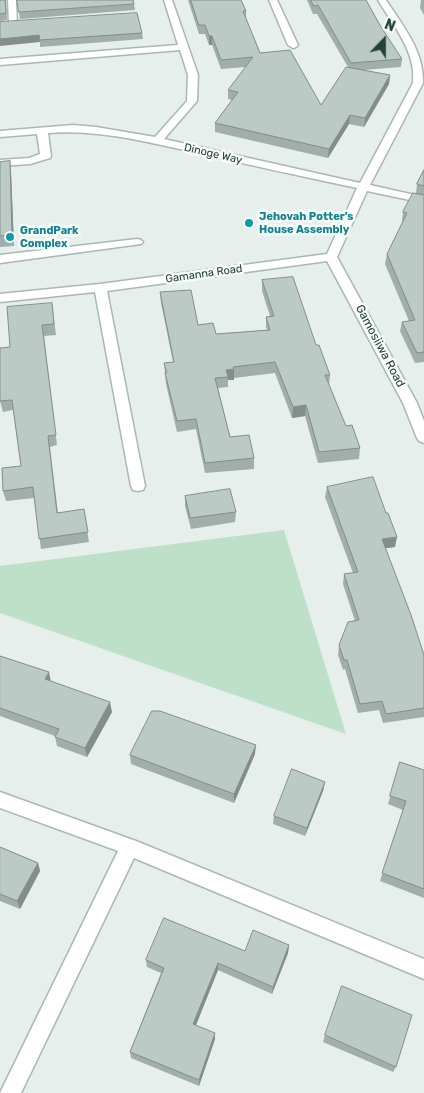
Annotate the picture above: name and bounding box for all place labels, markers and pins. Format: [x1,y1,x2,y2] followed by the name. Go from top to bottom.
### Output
[259,210,353,236] place label: Jehovah Potter's House Assembly
[243,217,255,229] marker: Jehovah Potter's House Assembly
[20,224,79,250] place label: GrandPark Complex
[4,231,16,243] marker: GrandPark Complex

